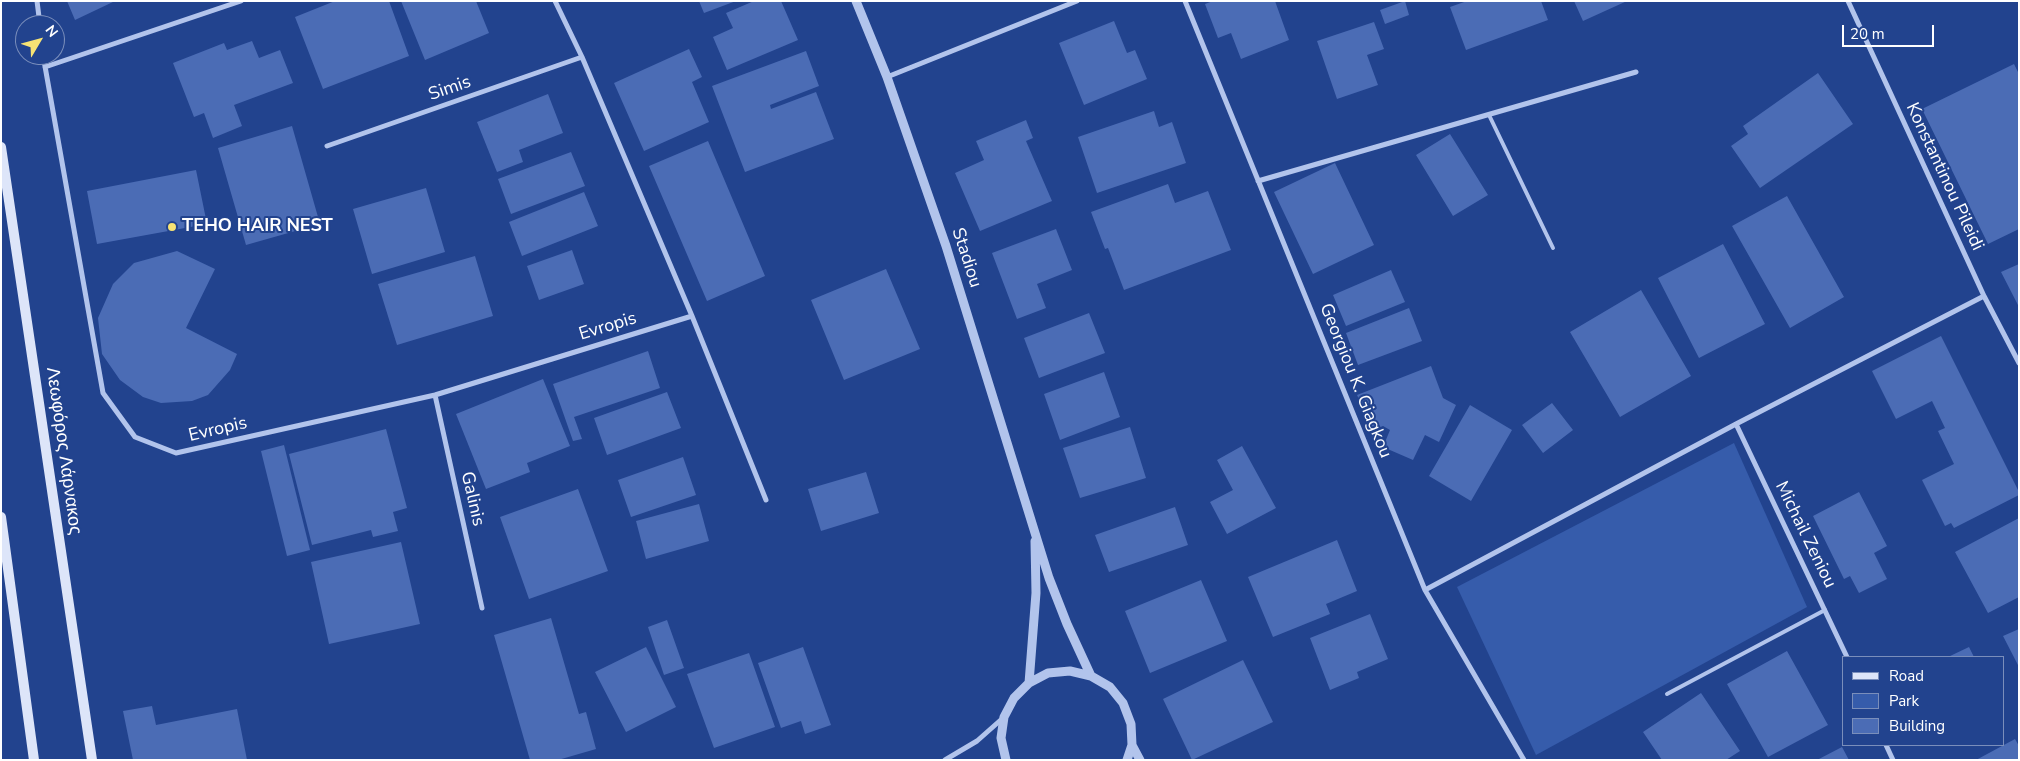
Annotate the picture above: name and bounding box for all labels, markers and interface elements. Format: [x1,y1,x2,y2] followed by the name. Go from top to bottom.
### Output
[15,15,65,65] north arrow
[1845,15,1938,47] scale bar
[41,21,62,41] text: N
[1850,24,1885,44] text: 20 m
[426,72,474,106] street label: Simis
[1900,100,1988,254] street label: Konstantinou Pileidi
[182,216,333,238] place label: TEHO HAIR NEST
[166,221,178,233] marker: TEHO HAIR NEST
[946,225,986,291] street label: Stadiou
[1314,301,1396,461] street label: Georgiou K. Giagkou
[577,308,639,346] street label: Evropis
[41,366,85,536] street label: Λεωφόρος Λάρνακος
[187,413,249,447] street label: Evropis
[455,470,489,528] street label: Galinis
[1770,478,1840,592] street label: Michail Zeniou
[1842,656,2005,746] legend
[1889,666,1924,686] text: Road
[1889,691,1919,711] text: Park
[1889,716,1945,736] text: Building

